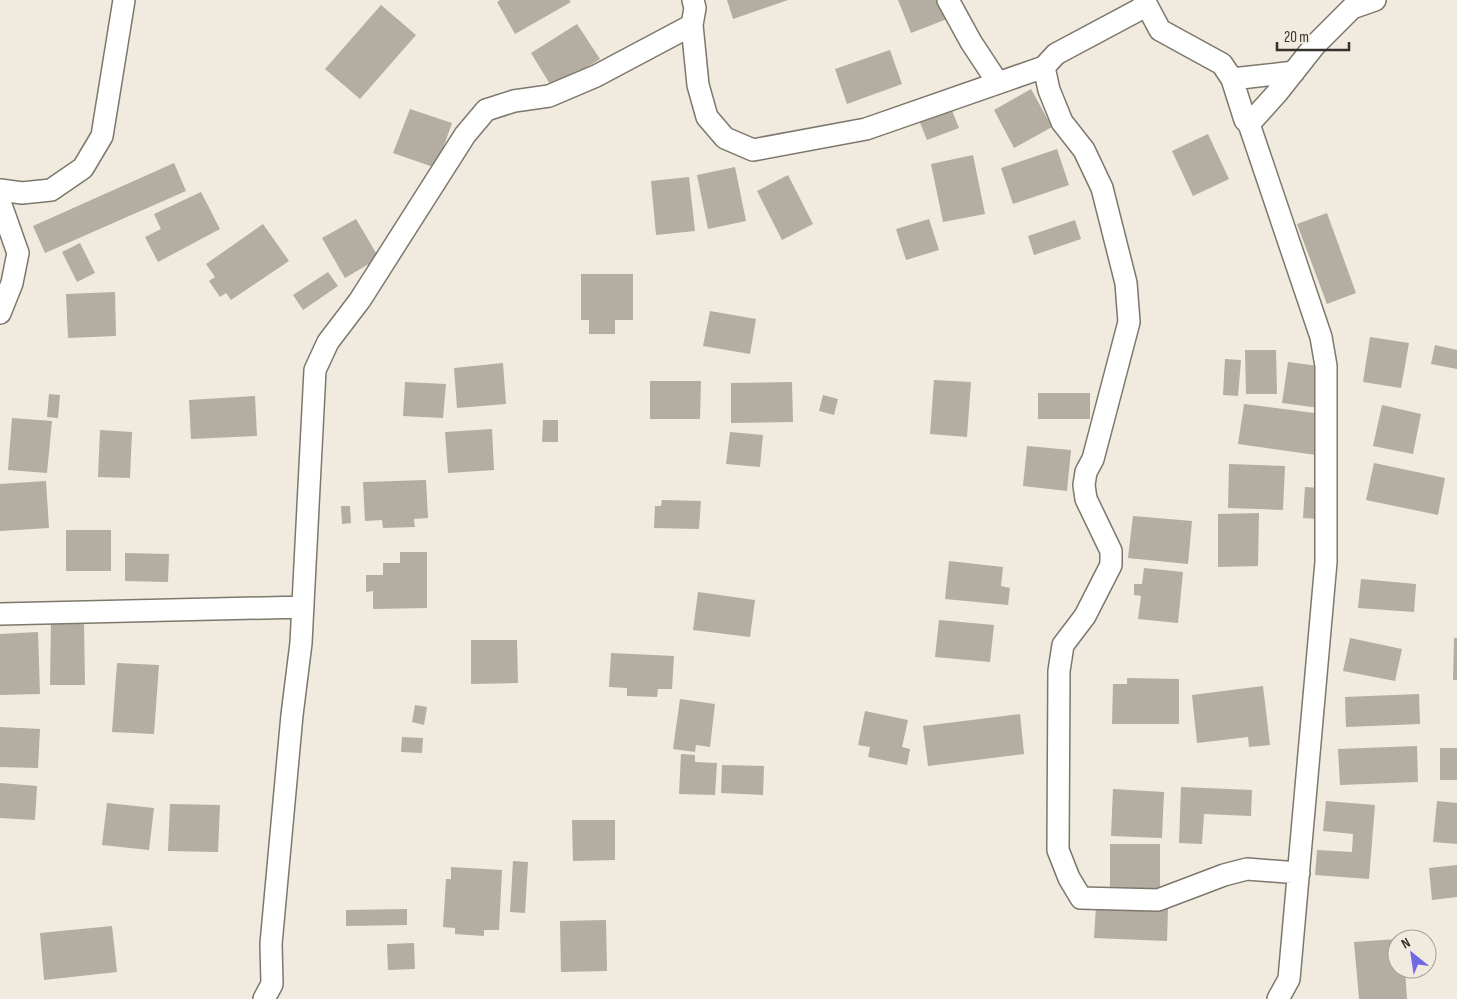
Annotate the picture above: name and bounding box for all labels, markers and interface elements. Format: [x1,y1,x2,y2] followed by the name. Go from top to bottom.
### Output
[1277,20,1350,52] scale bar
[1284,28,1309,47] text: 20 m
[1387,929,1437,979] north arrow
[1398,934,1413,952] text: N

